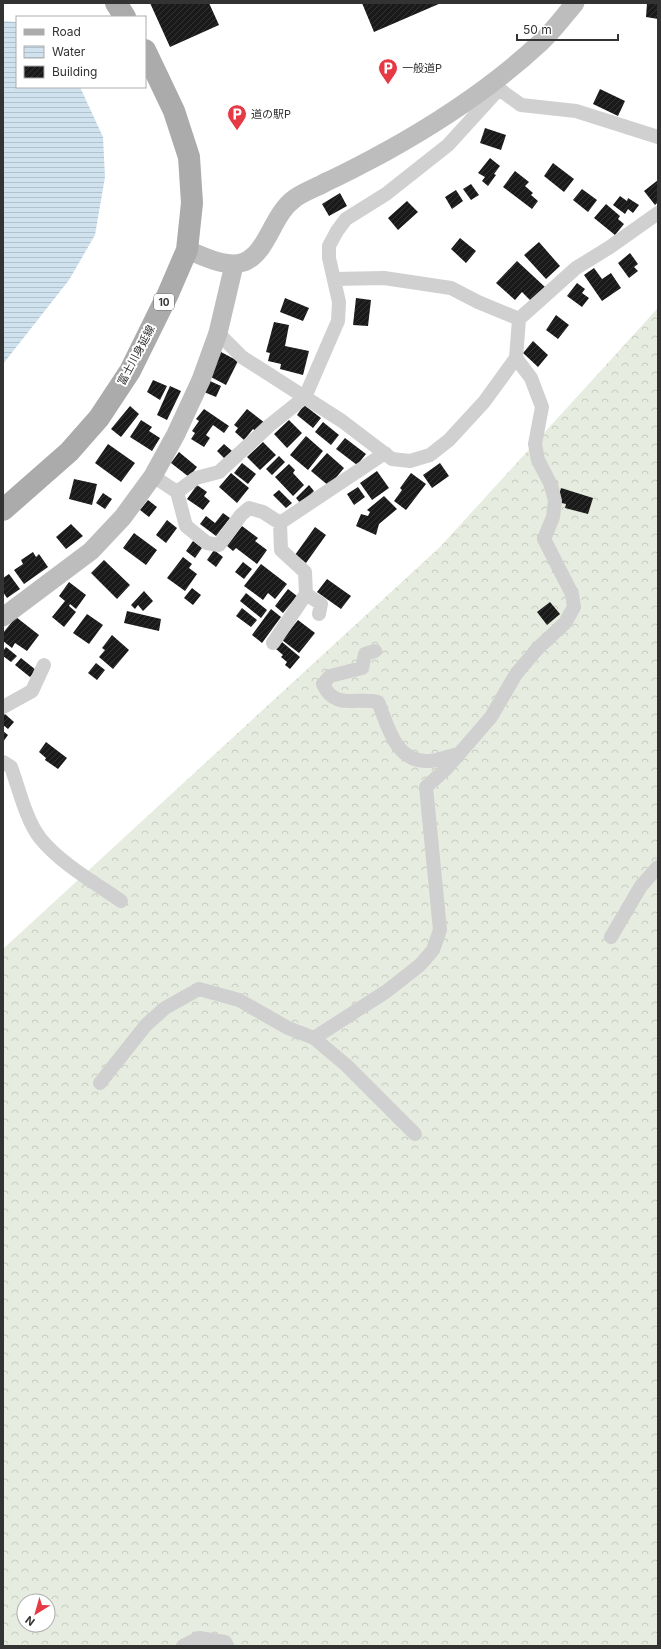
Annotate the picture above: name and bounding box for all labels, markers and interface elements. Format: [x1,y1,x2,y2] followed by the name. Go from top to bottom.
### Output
[16,16,146,88] legend
[517,16,618,42] scale bar
[523,22,552,37] text: 50 m
[52,24,81,39] text: Road
[52,44,86,59] text: Water
[377,57,399,85] parking icon: 一般道P
[402,61,442,75] place label: 一般道P
[52,64,97,79] text: Building
[226,103,248,131] parking icon: 道の駅P
[251,107,291,121] place label: 道の駅P
[154,294,174,310] road number: 10
[114,323,158,387] street label: 富士川身延線
[16,1593,56,1633] north arrow
[22,1613,38,1629] text: N

